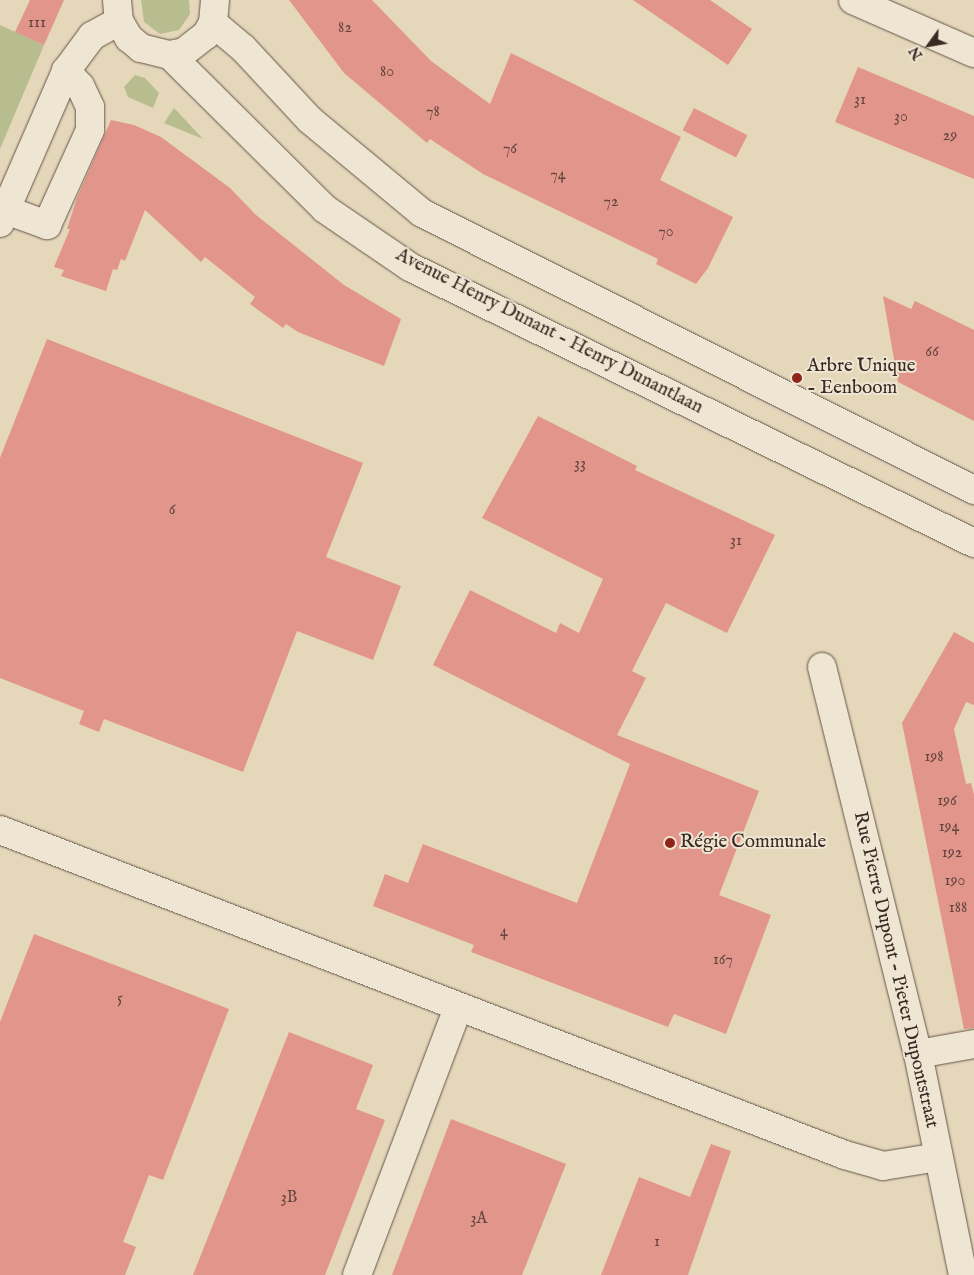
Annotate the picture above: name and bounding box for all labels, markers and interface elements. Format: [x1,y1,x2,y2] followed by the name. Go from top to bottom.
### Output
[28,13,46,33] house number: 111
[338,18,352,38] house number: 82
[904,20,954,70] north arrow
[905,43,927,63] text: N
[380,62,394,82] house number: 80
[854,90,866,110] house number: 31
[426,102,440,122] house number: 78
[894,107,908,127] house number: 30
[943,126,957,146] house number: 29
[503,139,517,159] house number: 76
[550,165,566,185] house number: 74
[604,192,618,212] house number: 72
[658,222,674,242] house number: 70
[392,244,706,420] street label: Avenue Henry Dunant - Henry Dunantlaan
[925,342,939,362] house number: 66
[807,356,915,400] place label: Arbre Unique - Eenboom
[791,372,803,384] marker: Arbre Unique - Eenboom
[574,454,586,474] house number: 33
[169,500,175,520] house number: 6
[730,531,742,551] house number: 31
[924,747,944,767] house number: 198
[937,791,957,811] house number: 196
[847,809,943,1131] street label: Rue Pierre Dupont - Pieter Dupontstraat
[939,817,959,837] house number: 194
[680,832,826,854] place label: Régie Communale
[664,837,676,849] marker: Régie Communale
[942,843,962,863] house number: 192
[945,871,965,891] house number: 190
[949,898,967,918] house number: 188
[500,922,508,942] house number: 4
[713,950,733,970] house number: 167
[117,989,123,1009] house number: 5
[281,1188,297,1208] house number: 3B
[471,1209,487,1229] house number: 3A
[654,1232,660,1252] house number: 1

